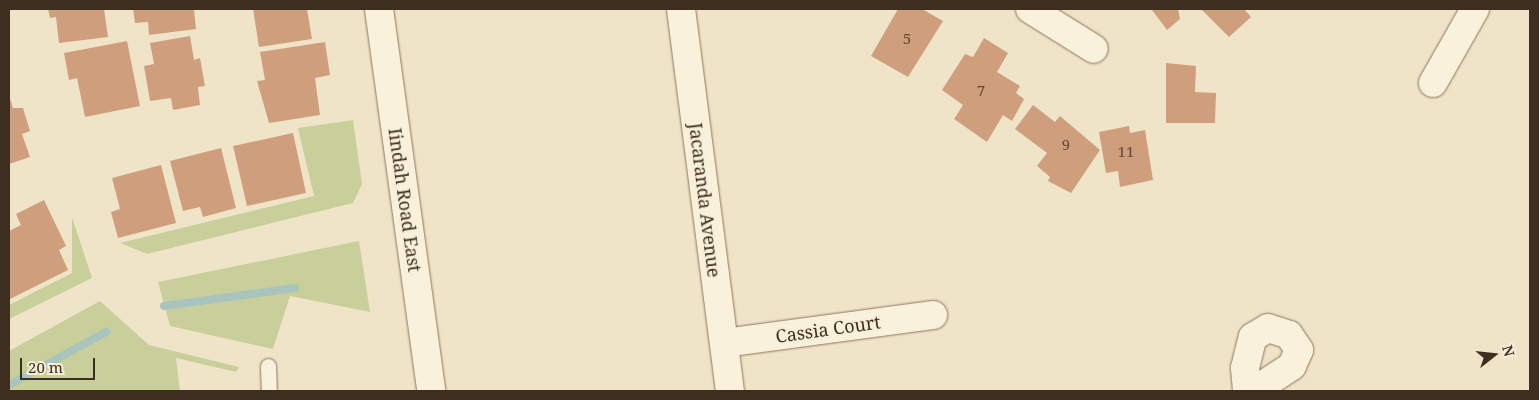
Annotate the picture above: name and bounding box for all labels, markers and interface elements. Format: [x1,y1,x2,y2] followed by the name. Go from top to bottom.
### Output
[903,30,911,48] house number: 5
[977,82,985,100] house number: 7
[685,121,725,279] street label: Jacaranda Avenue
[384,127,426,273] street label: Iindah Road East
[1062,136,1070,154] house number: 9
[1118,143,1134,161] house number: 11
[774,311,882,347] street label: Cassia Court
[1469,330,1519,380] north arrow
[1498,343,1520,359] text: N
[22,348,98,380] scale bar
[28,357,63,377] text: 20 m

